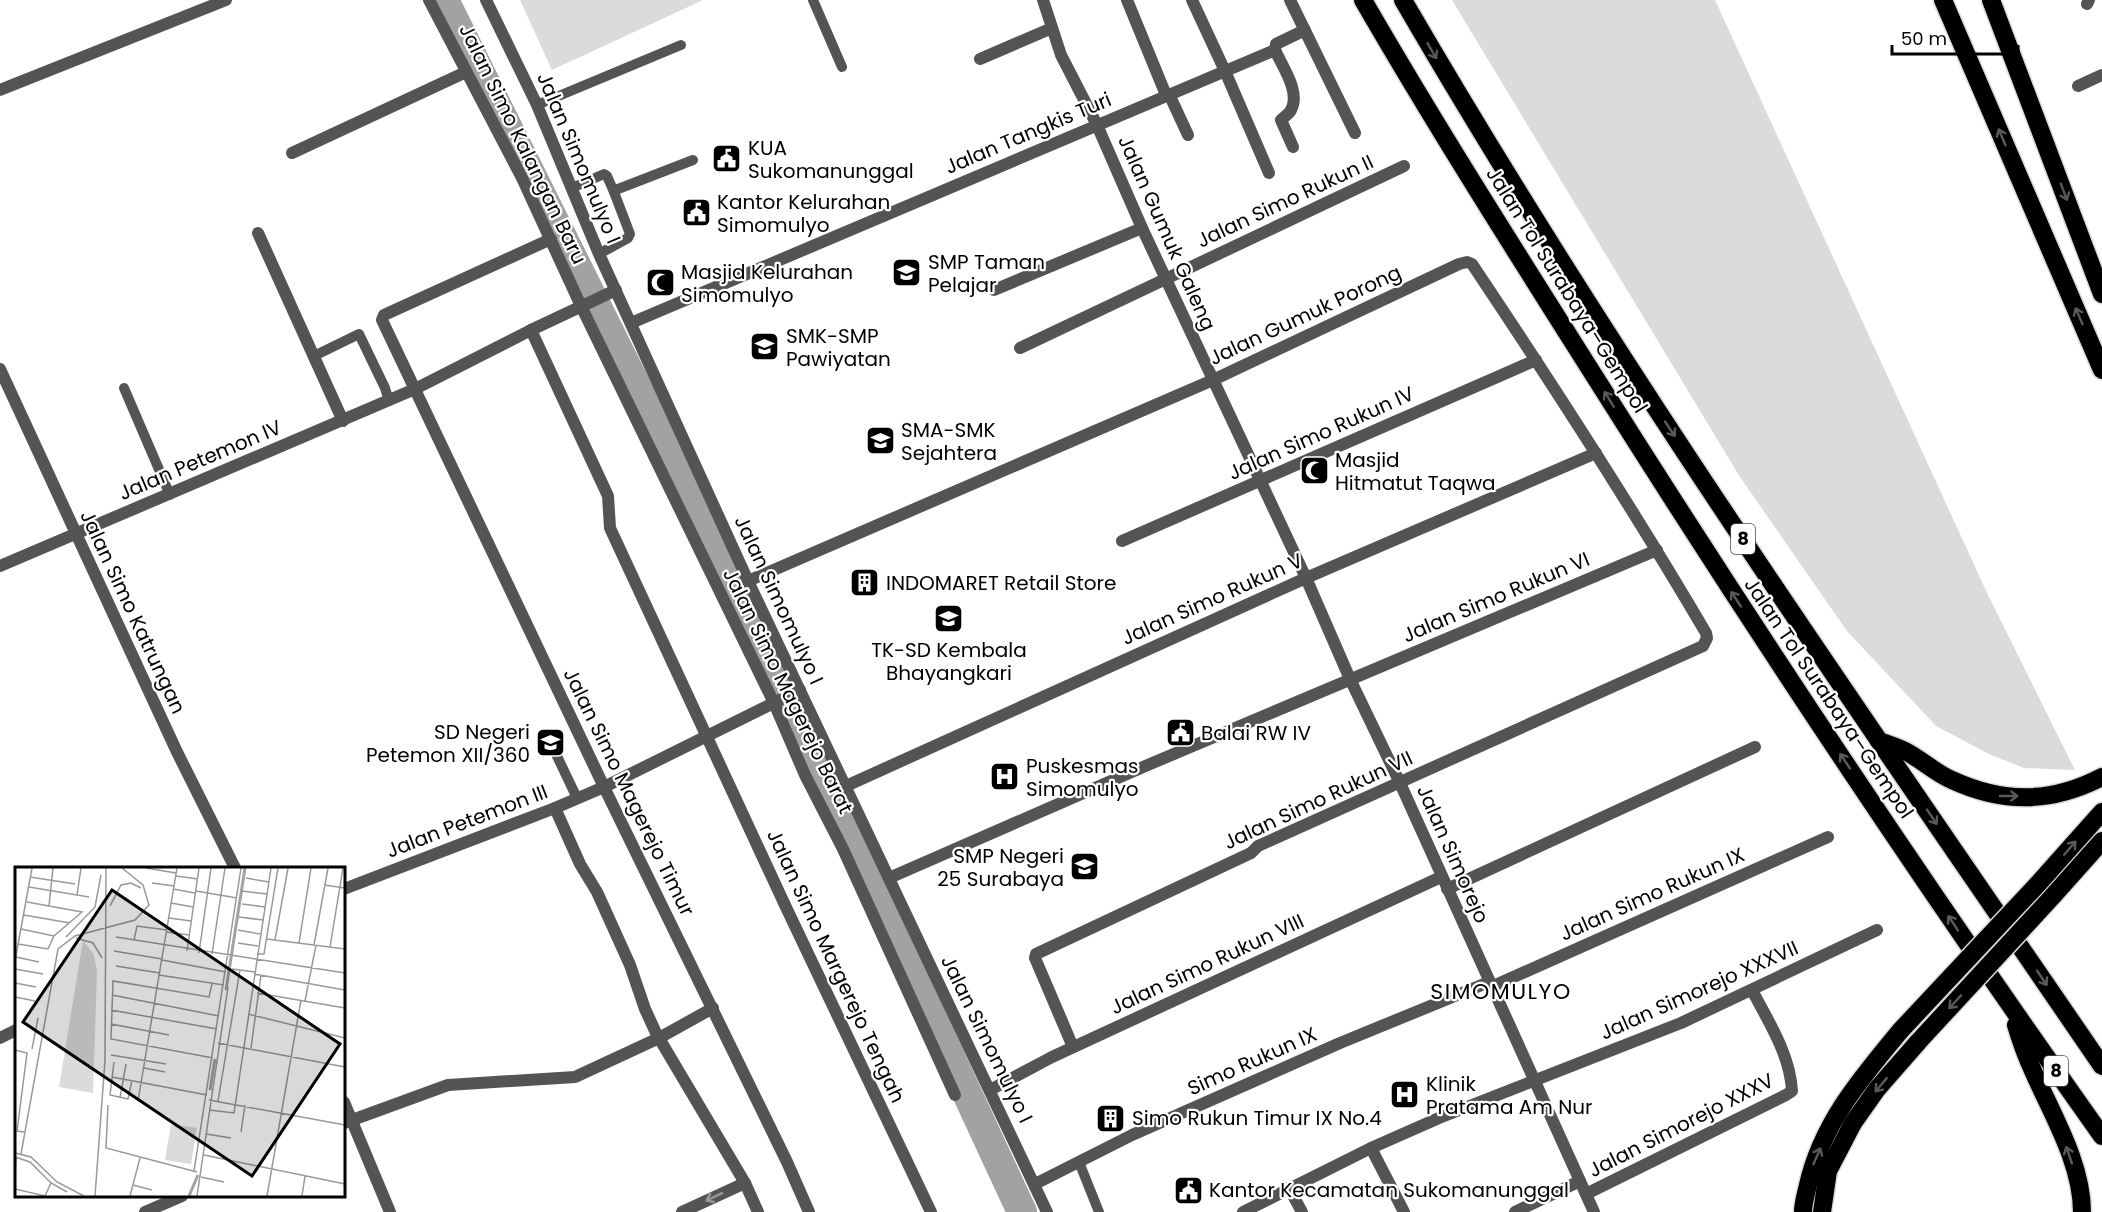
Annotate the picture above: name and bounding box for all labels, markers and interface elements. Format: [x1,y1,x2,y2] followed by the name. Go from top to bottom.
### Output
[1892,18,2018,56] scale bar
[453,19,593,269] street label: Jalan Simo Kalangan Baru
[1901,26,1947,51] text: 50 m
[1427,41,1438,59] one-way arrow
[530,68,628,248] street label: Jalan Simomulyo I
[940,85,1116,181] street label: Jalan Tangkis Turi
[1996,129,2007,147] one-way arrow
[1111,131,1223,335] street label: Jalan Gumuk Galeng
[748,134,914,185] place label: KUA Sukomanunggal
[711,143,743,175] public building icon: KUA Sukomanunggal
[1192,148,1378,254] street label: Jalan Simo Rukun II
[1480,162,1654,418] street label: Jalan Tol Surabaya–Gempol
[2059,182,2070,201] one-way arrow
[717,188,890,239] place label: Kantor Kelurahan Simomulyo
[680,197,712,229] public building icon: Kantor Kelurahan Simomulyo
[928,248,1045,299] place label: SMP Taman Pelajar
[891,257,923,289] school or university icon: SMP Taman Pelajar
[681,258,853,309] place label: Masjid Kelurahan Simomulyo
[1204,258,1406,372] street label: Jalan Gumuk Porong
[644,267,676,299] mosque icon: Masjid Kelurahan Simomulyo
[2073,308,2084,326] one-way arrow
[786,322,891,373] place label: SMK-SMP Pawiyatan
[749,331,781,363] school or university icon: SMK-SMP Pawiyatan
[1224,379,1419,487] street label: Jalan Simo Rukun IV
[1602,391,1614,408] one-way arrow
[114,413,286,507] street label: Jalan Petemon IV
[901,416,997,467] place label: SMA-SMK Sejahtera
[1664,420,1676,437] one-way arrow
[864,425,896,457] school or university icon: SMA-SMK Sejahtera
[1335,446,1496,497] place label: Masjid Hitmatut Taqwa
[1298,455,1330,487] mosque icon: Masjid Hitmatut Taqwa
[73,506,193,718] street label: Jalan Simo Katrungan
[728,511,830,689] street label: Jalan Simomulyo I
[1731,524,1755,554] road number: 8
[1398,545,1594,649] street label: Jalan Simo Rukun VI
[1117,546,1308,652] street label: Jalan Simo Rukun V
[716,564,860,818] street label: Jalan Simo Magerejo Barat
[849,567,881,599] building icon: INDOMARET Retail Store
[886,569,1116,597] place label: INDOMARET Retail Store
[1738,572,1920,824] street label: Jalan Tol Surabaya–Gempol
[1730,591,1742,608] one-way arrow
[933,603,965,635] school or university icon: TK-SD Kembala Bhayangkari
[871,636,1027,687] place label: TK-SD Kembala Bhayangkari
[557,663,701,921] street label: Jalan Simo Magerejo Timur
[1164,717,1196,749] public building icon: Balai RW IV
[366,718,530,769] place label: SD Negeri Petemon XII/360
[1201,719,1311,747] place label: Balai RW IV
[535,727,567,759] school or university icon: SD Negeri Petemon XII/360
[1219,744,1417,856] street label: Jalan Simo Rukun VII
[1026,752,1139,803] place label: Puskesmas Simomulyo
[1838,753,1850,770] one-way arrow
[989,761,1021,793] hospital icon: Puskesmas Simomulyo
[382,777,552,865] street label: Jalan Petemon III
[1410,781,1496,927] street label: Jalan Simorejo
[1998,791,2018,802] one-way arrow
[1926,808,1938,825] one-way arrow
[760,825,912,1107] street label: Jalan Simo Margerejo Tengah
[1555,841,1749,947] street label: Jalan Simo Rukun IX
[2063,841,2077,856] one-way arrow
[937,842,1064,893] place label: SMP Negeri 25 Surabaya
[1069,851,1101,883] school or university icon: SMP Negeri 25 Surabaya
[15,867,345,1197] inset map
[1106,907,1308,1021] street label: Jalan Simo Rukun VIII
[1947,915,1959,932] one-way arrow
[1595,934,1803,1046] street label: Jalan Simorejo XXXVII
[934,950,1040,1128] street label: Jalan Simomulyo I
[2036,969,2048,985] one-way arrow
[1430,976,1572,1007] district label: SIMOMULYO
[1948,994,1963,1009] one-way arrow
[1183,1020,1321,1102] street label: Simo Rukun IX
[2044,1056,2068,1086] road number: 8
[1584,1066,1779,1184] street label: Jalan Simorejo XXXV
[1426,1070,1593,1121] place label: Klinik Pratama Am Nur
[1874,1077,1887,1093] one-way arrow
[1389,1079,1421,1111] hospital icon: Klinik Pratama Am Nur
[1095,1102,1127,1134] building icon: Simo Rukun Timur IX No.4
[1132,1104,1382,1132] place label: Simo Rukun Timur IX No.4
[2063,1146,2074,1165] one-way arrow
[1812,1147,1823,1165] one-way arrow
[1172,1174,1204,1206] public building icon: Kantor Kecamatan Sukomanunggal
[1209,1176,1569,1204] place label: Kantor Kecamatan Sukomanunggal
[705,1192,723,1204] one-way arrow

